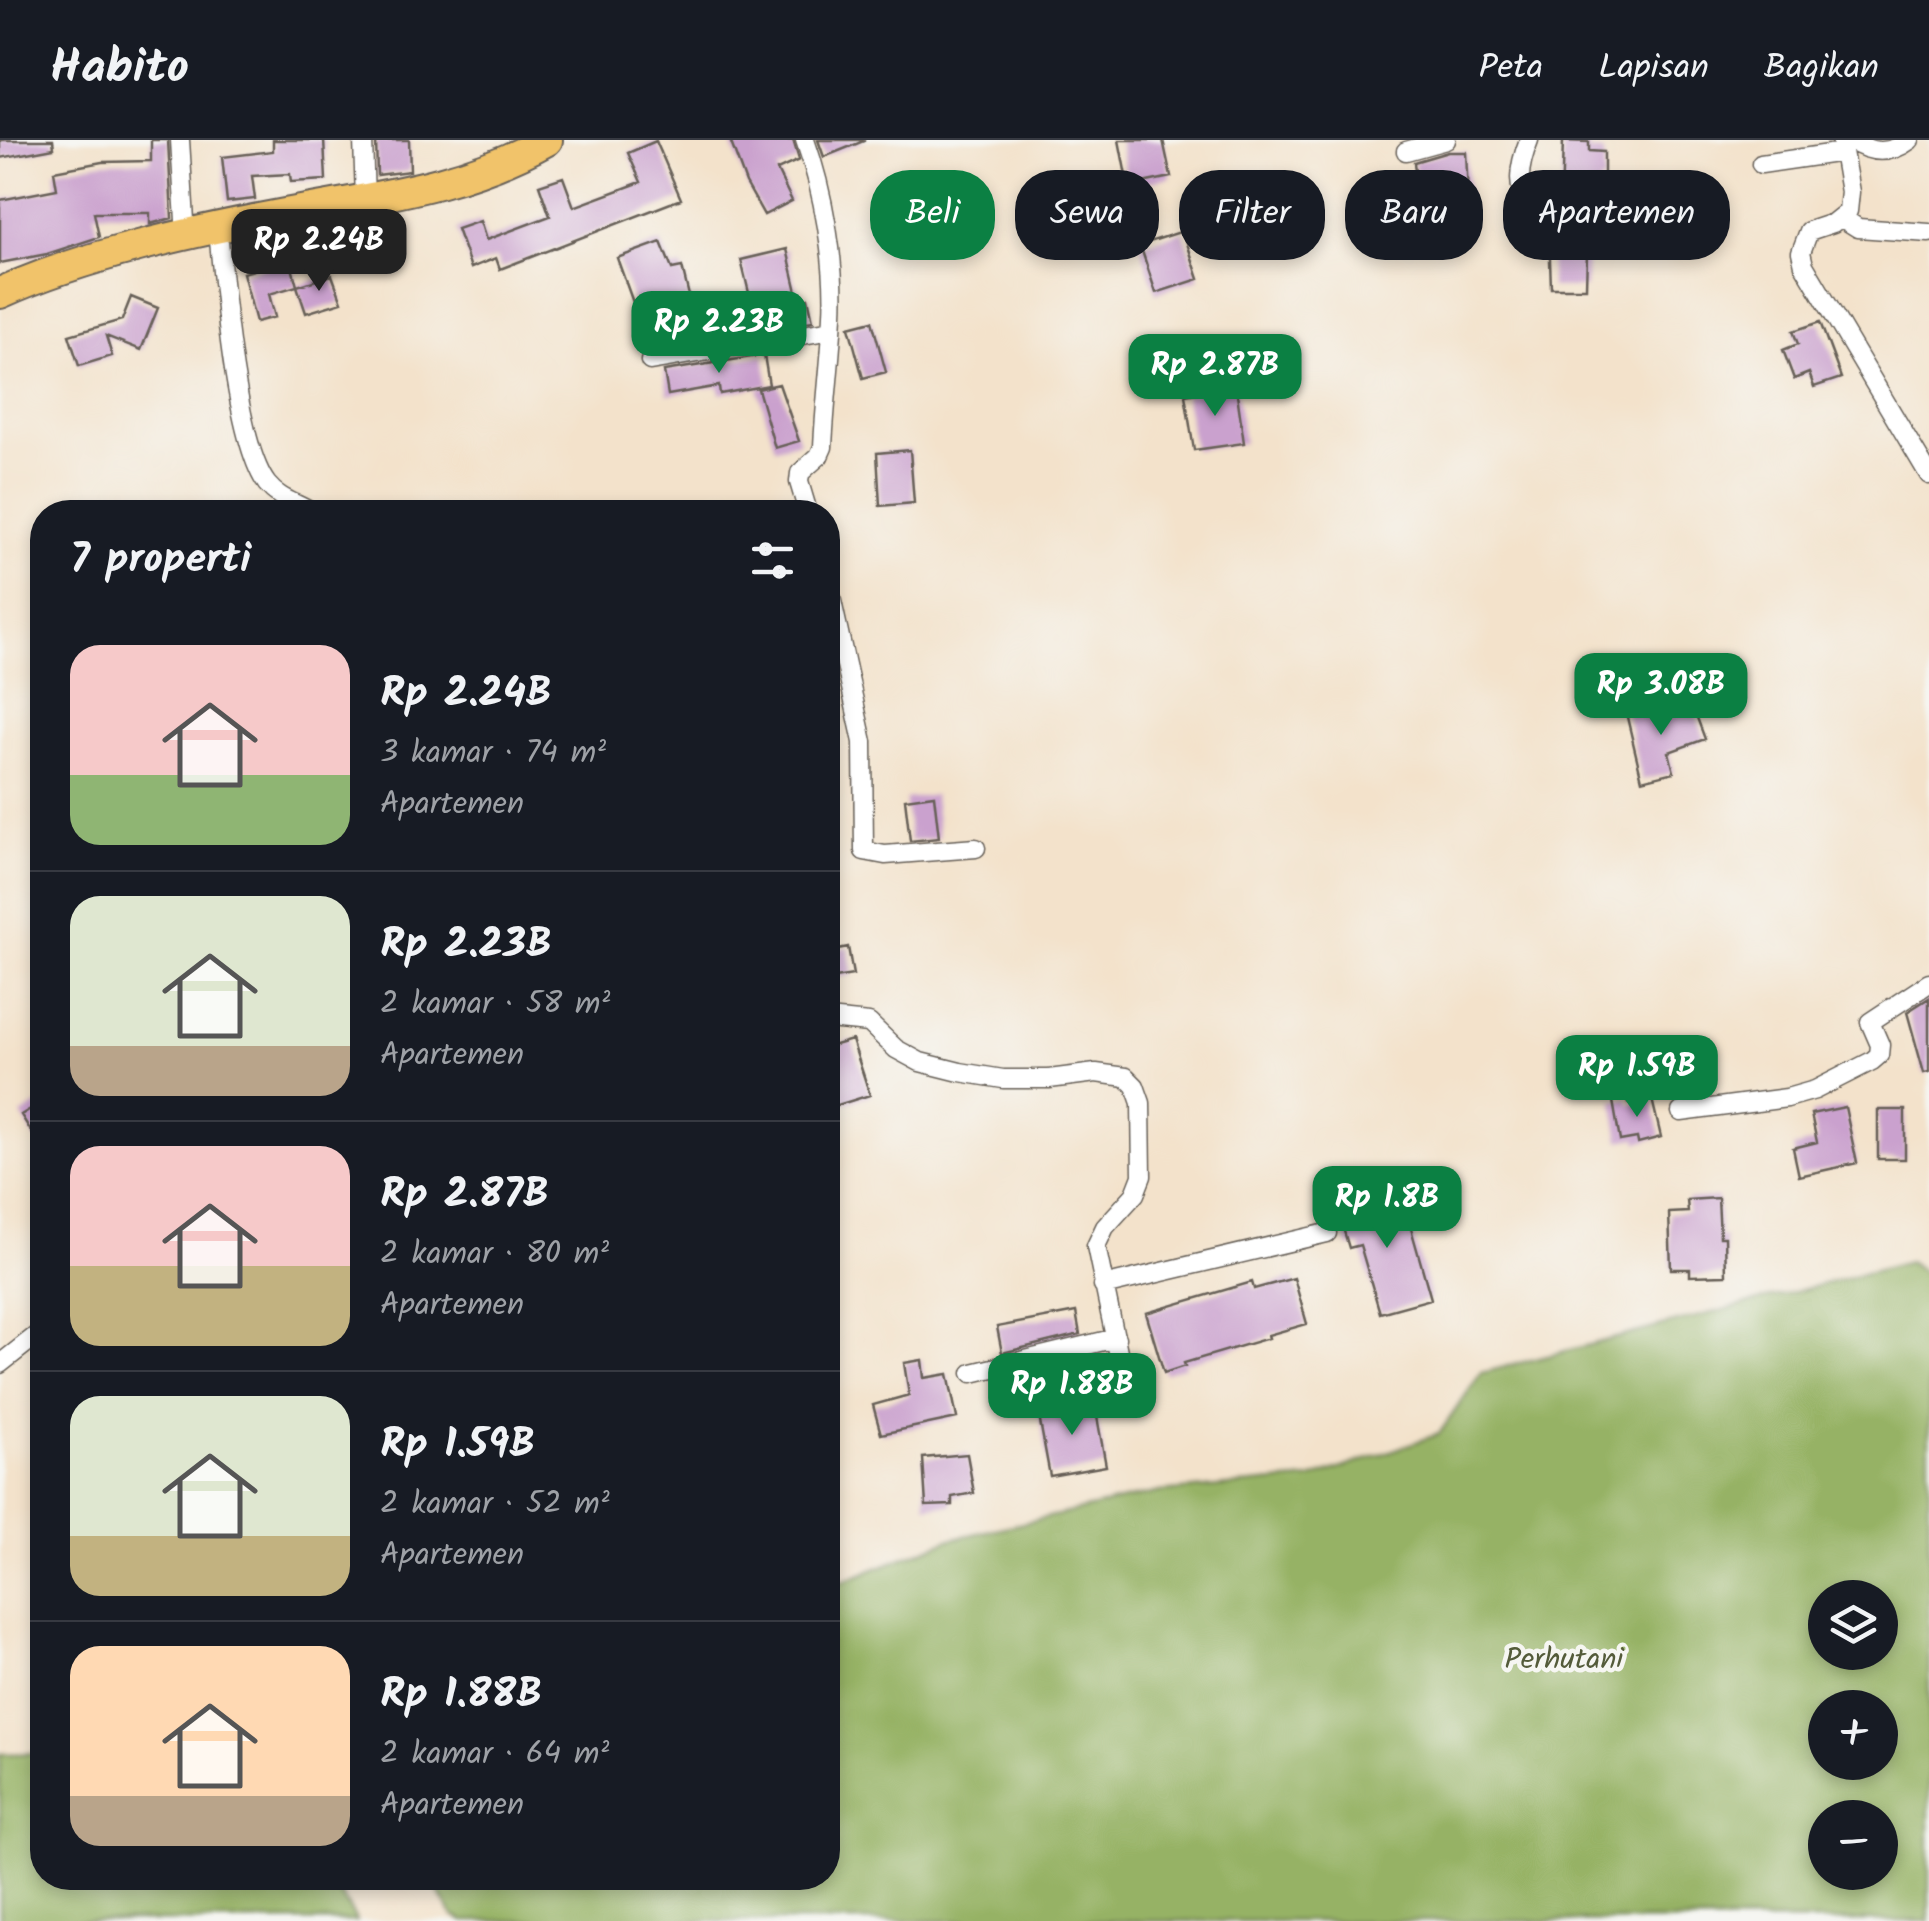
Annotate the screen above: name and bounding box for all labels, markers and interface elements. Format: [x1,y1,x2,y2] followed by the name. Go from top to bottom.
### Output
[50,31,189,107] text: Habito
[1479,41,1543,97] text: Peta
[1598,41,1709,97] text: Lapisan
[1764,41,1879,97] text: Bagikan
[870,170,995,260] chip: Beli
[1015,170,1159,260] chip: Sewa
[1179,170,1325,260] chip: Filter
[1345,170,1483,260] chip: Baru
[1503,170,1730,260] chip: Apartemen
[216,209,422,294] pin: Rp 2.24B
[253,216,385,267] text: Rp 2.24B
[616,291,822,376] pin: Rp 2.23B
[653,298,785,349] text: Rp 2.23B
[1112,334,1318,419] pin: Rp 2.87B
[1151,341,1279,392] text: Rp 2.87B
[70,527,251,594] text: 7 properti
[745,533,800,588] icon: filters
[1558,653,1764,738] pin: Rp 3.08B
[1596,660,1726,711] text: Rp 3.08B
[380,661,552,728] text: Rp 2.24B
[150,685,270,805] icon: home
[380,728,606,779] text: 3 kamar · 74 m²
[380,779,524,830] text: Apartemen
[380,912,552,979] text: Rp 2.23B
[150,936,270,1056] icon: home
[380,979,610,1030] text: 2 kamar · 58 m²
[380,1030,524,1081] text: Apartemen
[1534,1035,1740,1120] pin: Rp 1.59B
[1578,1042,1696,1093] text: Rp 1.59B
[380,1162,549,1229] text: Rp 2.87B
[1295,1166,1479,1251] pin: Rp 1.8B
[1335,1173,1439,1224] text: Rp 1.8B
[150,1186,270,1306] icon: home
[380,1229,609,1280] text: 2 kamar · 80 m²
[380,1280,524,1331] text: Apartemen
[969,1353,1175,1438] pin: Rp 1.88B
[1010,1360,1134,1411] text: Rp 1.88B
[380,1412,535,1479] text: Rp 1.59B
[150,1436,270,1556] icon: home
[380,1479,610,1530] text: 2 kamar · 52 m²
[380,1530,524,1581] text: Apartemen
[1808,1580,1898,1890] map controls
[1808,1580,1898,1670] button: layers
[1504,1636,1625,1684] park label: Perhutani
[380,1662,542,1729] text: Rp 1.88B
[150,1686,270,1806] icon: home
[1808,1690,1898,1780] button: +
[380,1729,609,1780] text: 2 kamar · 64 m²
[380,1780,524,1831] text: Apartemen
[1808,1800,1898,1890] button: −

